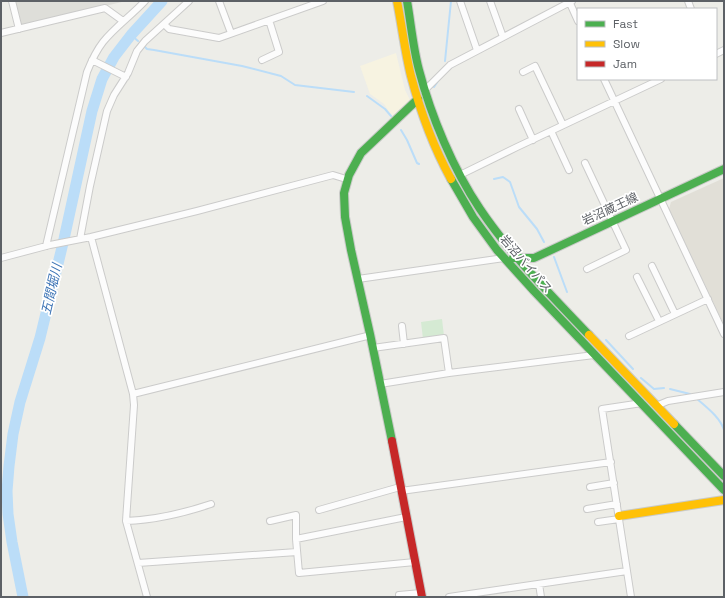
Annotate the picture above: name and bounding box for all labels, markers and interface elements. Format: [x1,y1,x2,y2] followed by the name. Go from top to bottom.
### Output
[577,8,717,80] legend
[613,16,638,32] text: Fast
[613,36,640,52] text: Slow
[613,56,637,72] text: Jam
[579,189,641,229] street label: 岩沼蔵王線
[496,232,556,296] street label: 岩沼バイパス
[37,260,66,316] water label: 五間堀川

